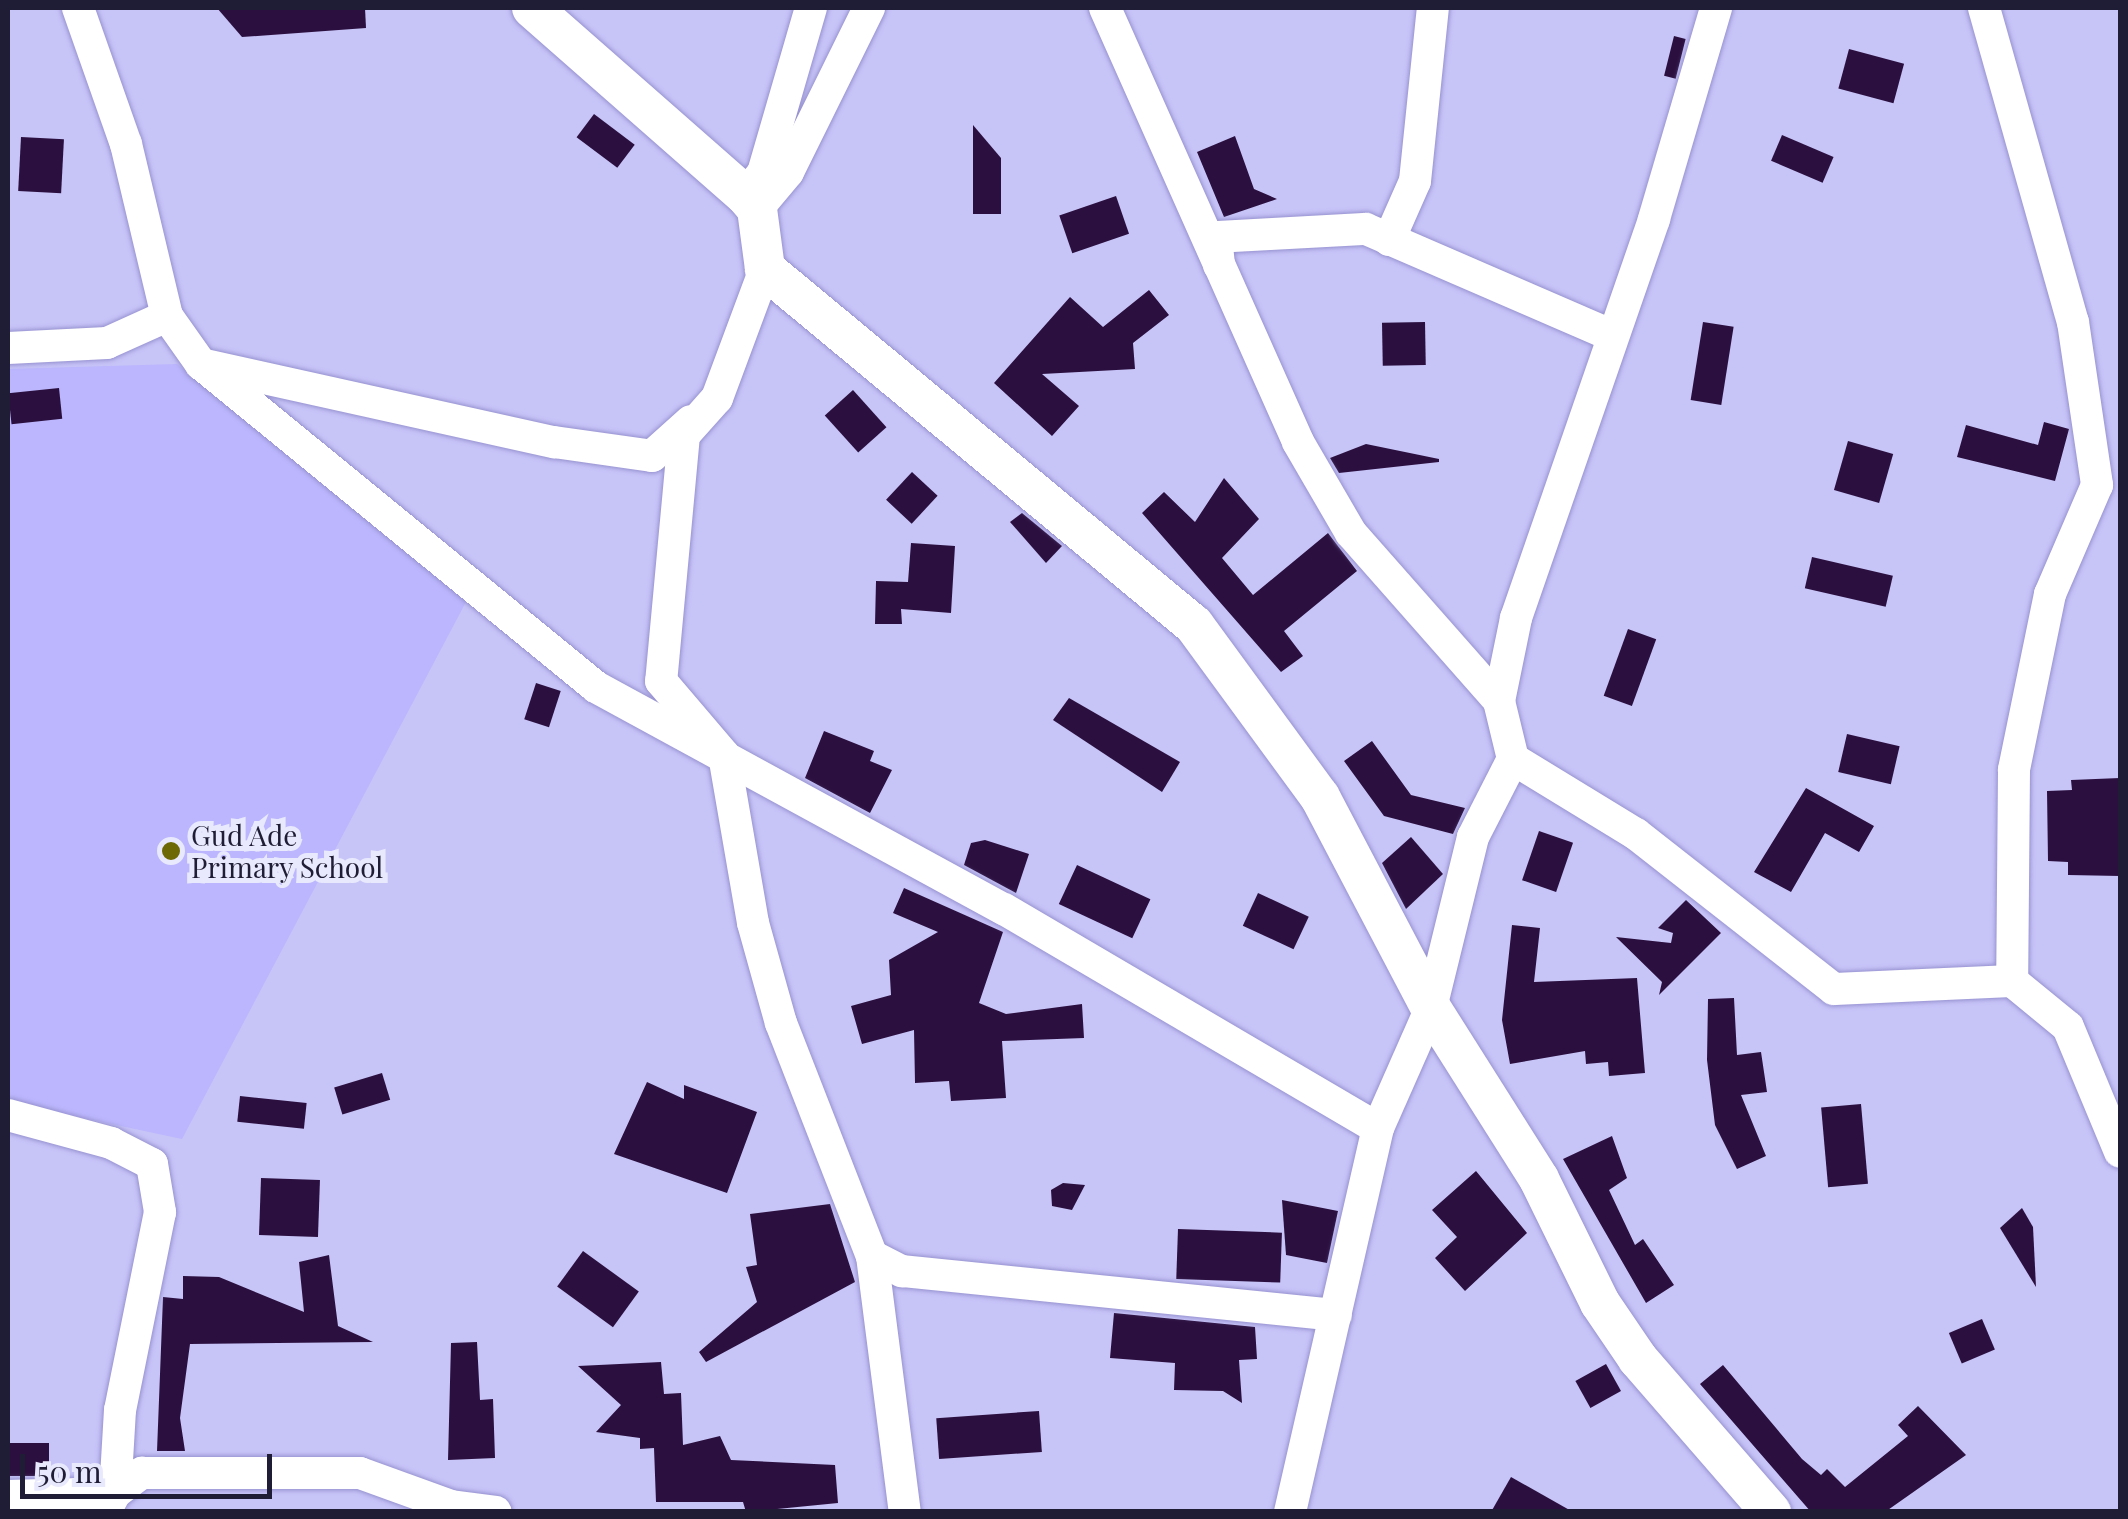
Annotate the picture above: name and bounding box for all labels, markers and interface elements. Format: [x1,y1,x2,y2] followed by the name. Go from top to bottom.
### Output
[191,818,384,884] place label: Gud Ade Primary School
[160,840,182,862] marker: Gud Ade Primary School
[25,1434,278,1496] scale bar
[37,1451,102,1491] text: 50 m

